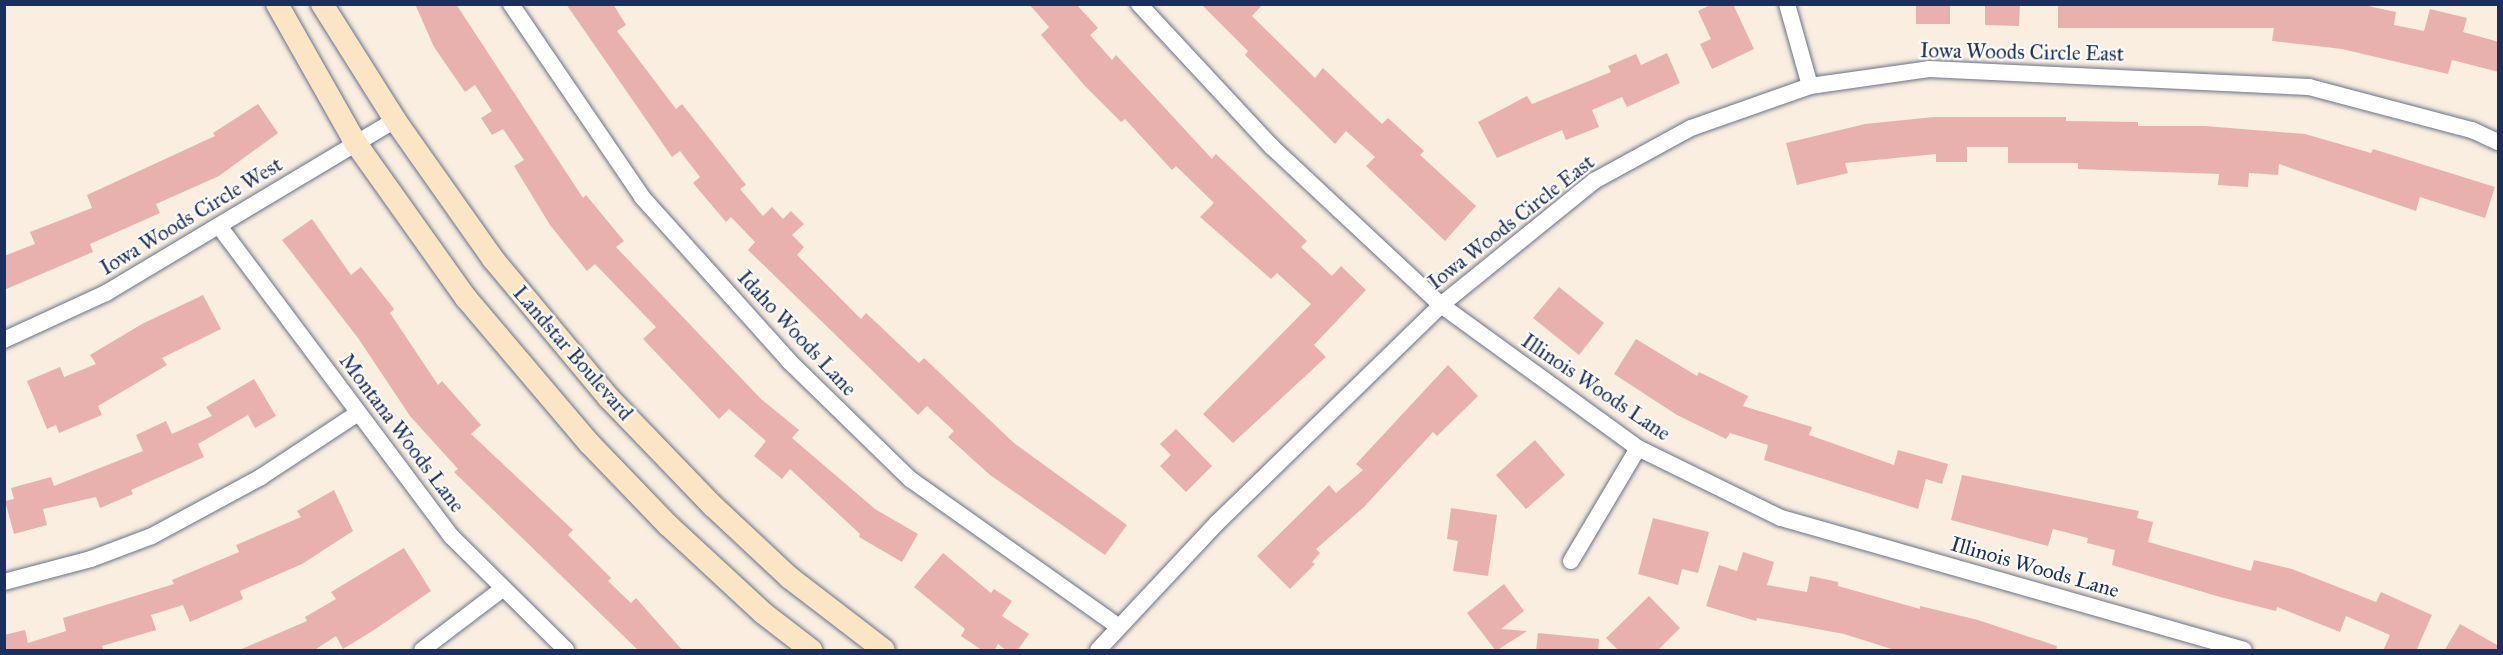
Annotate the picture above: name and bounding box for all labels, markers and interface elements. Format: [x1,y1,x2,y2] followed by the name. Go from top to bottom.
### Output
[1920,38,2124,66] street label: Iowa Woods Circle East
[1423,149,1599,295] street label: Iowa Woods Circle East
[95,152,287,280] street label: Iowa Woods Circle West
[732,265,862,401] street label: Idaho Woods Lane
[508,281,638,425] street label: Landstar Boulevard
[1517,328,1675,446] street label: Illinois Woods Lane
[334,349,470,517] street label: Montana Woods Lane
[1948,531,2122,603] street label: Illinois Woods Lane

